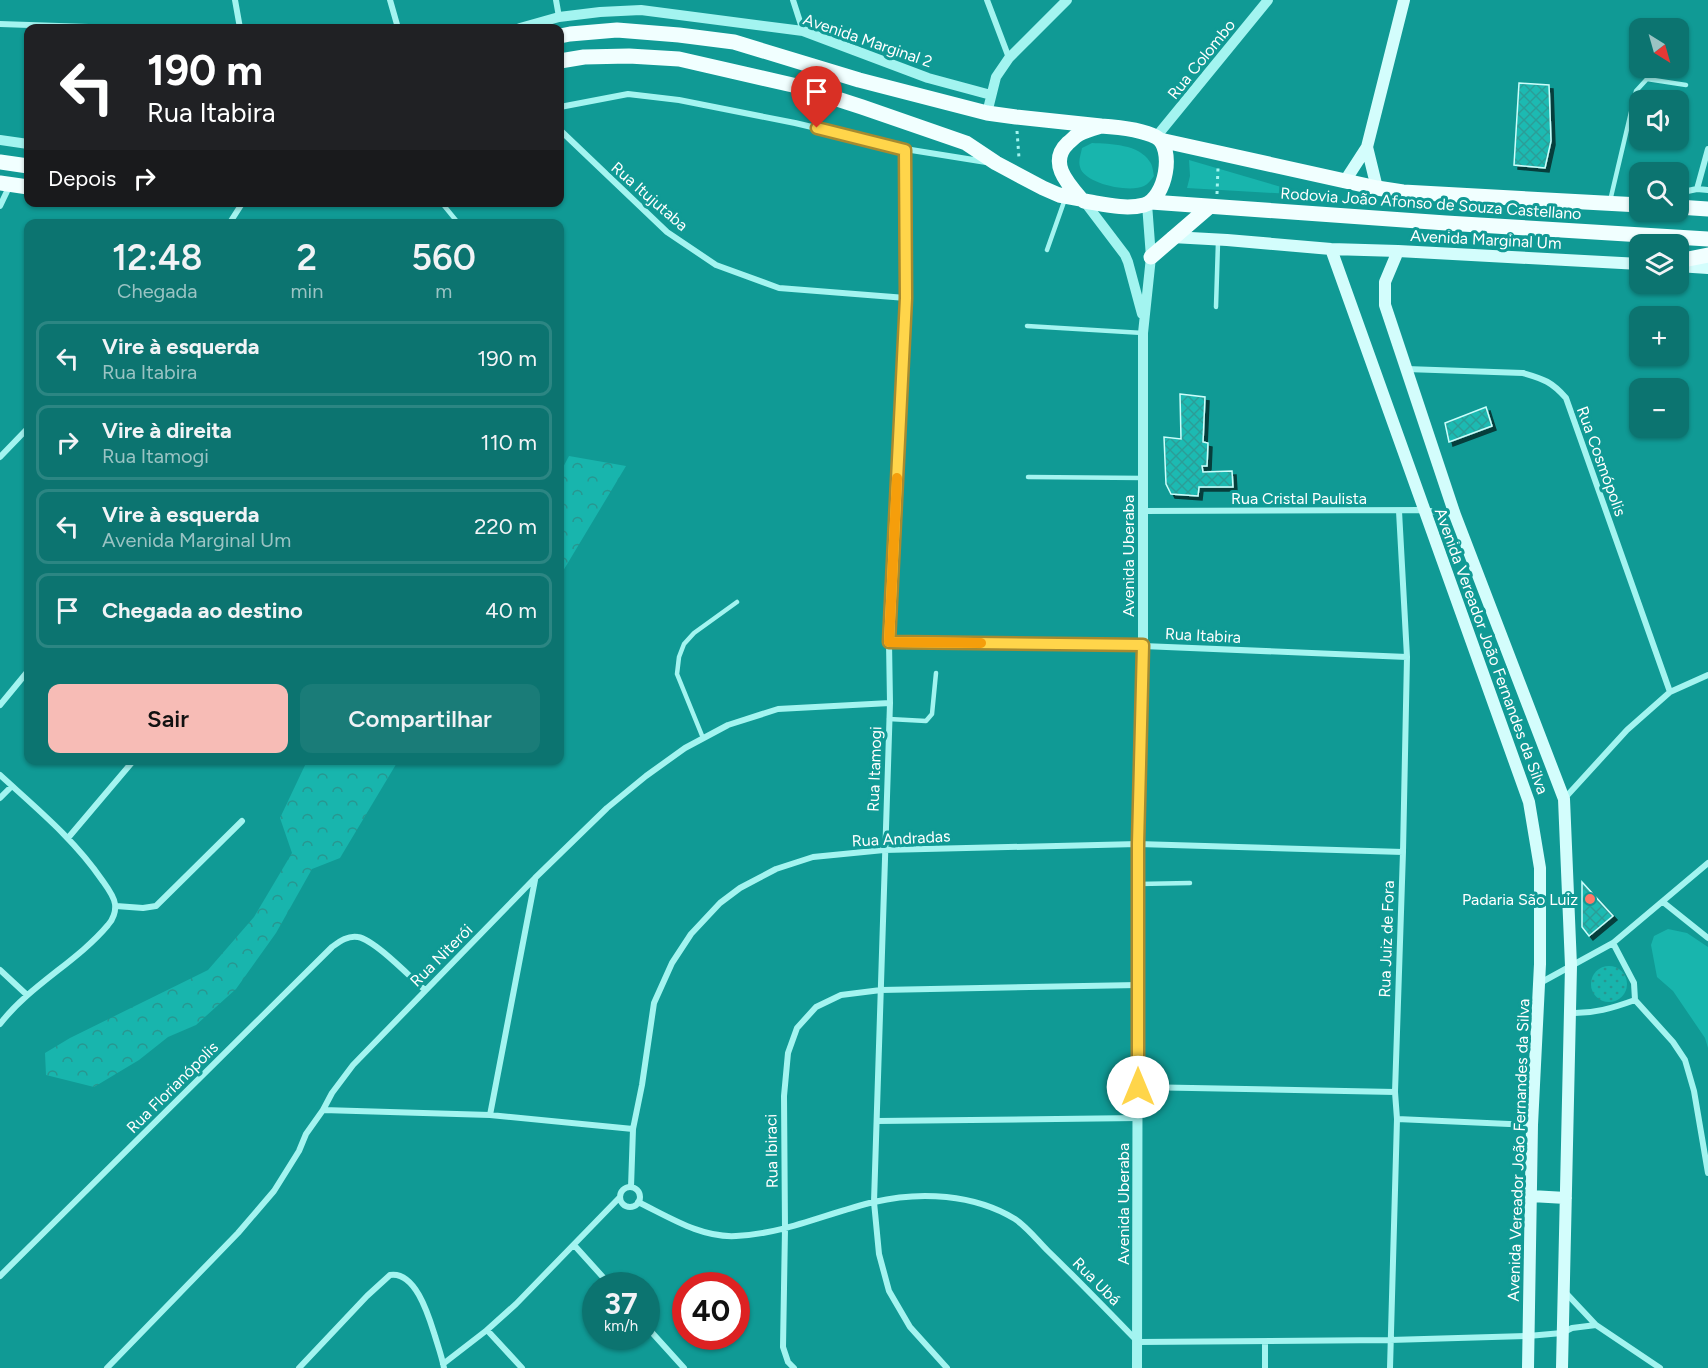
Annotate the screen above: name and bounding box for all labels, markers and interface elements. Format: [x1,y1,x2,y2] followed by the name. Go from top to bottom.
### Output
[801,9,935,71] street label: Avenida Marginal 2
[1163,16,1239,103] street label: Rua Colombo
[1629,18,1689,78] north arrow
[1629,18,1689,438] map controls
[147,45,263,96] text: 190 m
[48,48,126,126] icon: left
[791,66,842,128] pin
[800,75,833,108] icon: arrive
[1629,90,1689,150] button: sound
[147,96,276,129] text: Rua Itabira
[607,158,692,235] street label: Rua Itujutaba
[128,162,161,195] icon: right
[1629,162,1689,222] button: search
[48,165,116,192] text: Depois
[1280,183,1582,223] street label: Rodovia João Afonso de Souza Castellano
[1410,226,1562,253] street label: Avenida Marginal Um
[1629,234,1689,294] button: layers
[112,236,202,279] text: 12:48
[297,236,317,279] text: 2
[411,236,476,279] text: 560
[117,279,197,303] text: Chegada
[290,279,323,303] text: min
[435,279,452,303] text: m
[1629,306,1689,366] button: +
[102,333,260,360] text: Vire à esquerda
[51,342,84,375] icon: left
[477,345,537,372] text: 190 m
[102,360,197,384] text: Rua Itabira
[1629,378,1689,438] button: −
[1573,404,1630,519] street label: Rua Cosmópolis
[102,417,232,444] text: Vire à direita
[51,426,84,459] icon: right
[481,429,537,456] text: 110 m
[102,444,209,468] text: Rua Itamogi
[1231,489,1367,508] street label: Rua Cristal Paulista
[1119,495,1138,617] street label: Avenida Uberaba
[102,501,260,528] text: Vire à esquerda
[1431,505,1552,797] street label: Avenida Vereador João Fernandes da Silva
[51,510,84,543] icon: left
[474,513,537,540] text: 220 m
[102,528,291,552] text: Avenida Marginal Um
[51,594,84,627] icon: arrive
[102,597,303,624] text: Chegada ao destino
[485,597,537,624] text: 40 m
[1164,624,1242,647] street label: Rua Itabira
[48,684,288,753] button: Sair
[300,684,540,753] button: Compartilhar
[864,726,885,812] street label: Rua Itamogi
[851,826,951,851] street label: Rua Andradas
[1375,880,1398,998] street label: Rua Juiz de Fora
[1462,890,1578,909] place label: Padaria São Luiz
[1583,892,1597,906] marker: Padaria São Luiz
[406,920,476,990] street label: Rua Niterói
[1504,998,1533,1302] street label: Avenida Vereador João Fernandes da Silva
[123,1038,222,1137] street label: Rua Florianópolis
[1106,1055,1170,1119] position arrow
[761,1114,782,1188] street label: Rua Ibiraci
[1114,1143,1133,1265] street label: Avenida Uberaba
[1069,1253,1125,1309] street label: Rua Ubá
[672,1272,750,1350] speed limit sign: 40
[604,1285,638,1322] text: 37
[604,1317,638,1335] text: km/h

